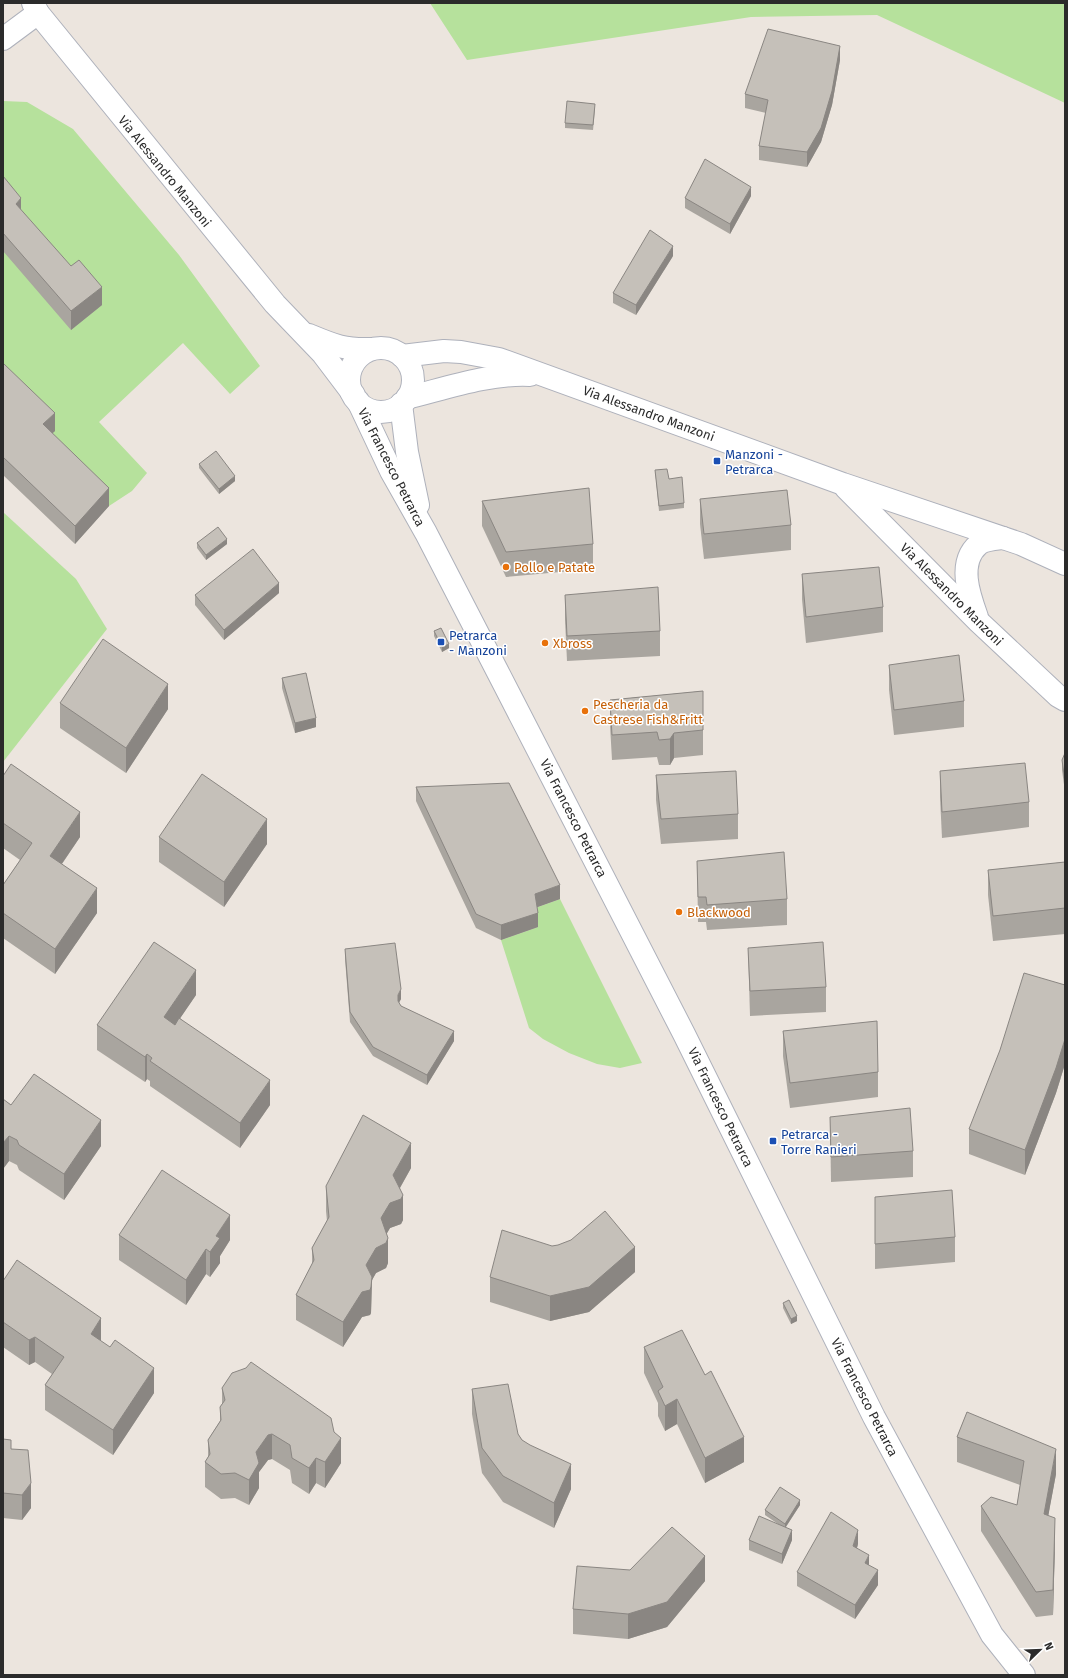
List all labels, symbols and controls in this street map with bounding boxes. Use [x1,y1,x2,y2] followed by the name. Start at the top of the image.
[115,113,214,230] street label: Via Alessandro Manzoni
[581,383,717,444] street label: Via Alessandro Manzoni
[355,405,428,529] street label: Via Francesco Petrarca
[725,447,783,477] place label: Manzoni - Petrarca
[712,456,722,466] marker: Manzoni - Petrarca
[897,540,1006,649] street label: Via Alessandro Manzoni
[514,560,595,575] place label: Pollo e Patate
[501,562,511,572] marker: Pollo e Patate
[449,628,507,658] place label: Petrarca - Manzoni
[553,636,592,651] place label: Xbross
[436,637,446,647] marker: Petrarca - Manzoni
[540,638,550,648] marker: Xbross
[593,697,703,727] place label: Pescheria da Castrese Fish&Fritt
[580,706,590,716] marker: Pescheria da Castrese Fish&Fritt
[537,756,610,880] street label: Via Francesco Petrarca
[687,905,751,920] place label: Blackwood
[674,907,684,917] marker: Blackwood
[685,1045,756,1169] street label: Via Francesco Petrarca
[781,1127,857,1157] place label: Petrarca - Torre Ranieri
[768,1136,778,1146] marker: Petrarca - Torre Ranieri
[828,1335,901,1459] street label: Via Francesco Petrarca
[1020,1630,1060,1670] north arrow
[1041,1640,1056,1652] text: N

